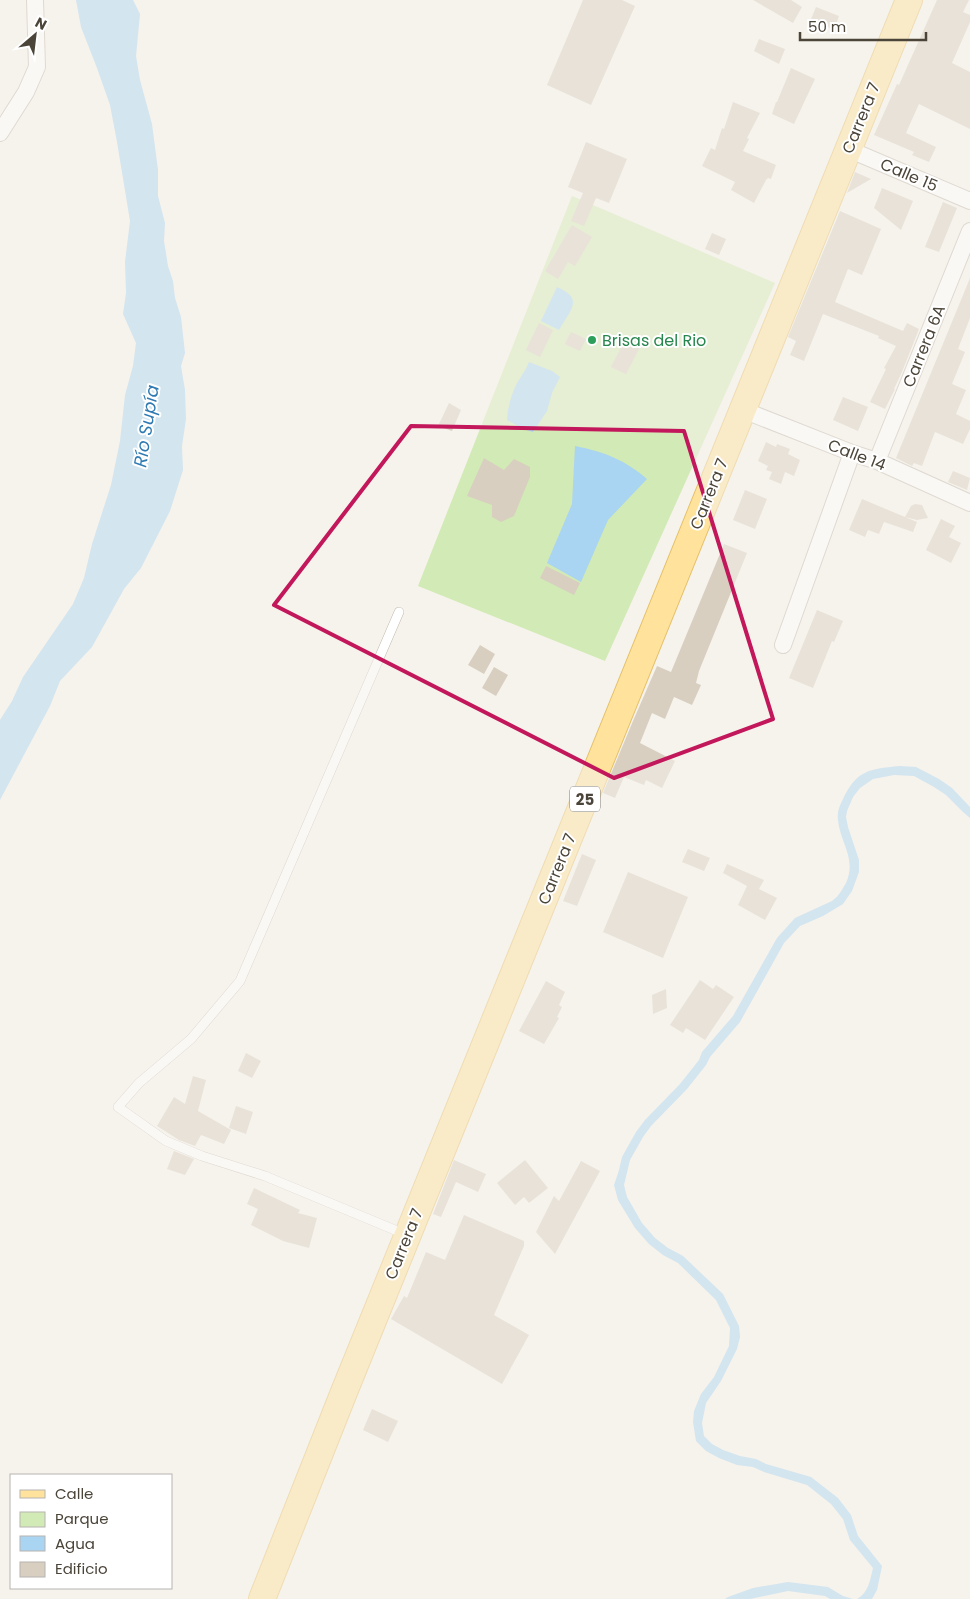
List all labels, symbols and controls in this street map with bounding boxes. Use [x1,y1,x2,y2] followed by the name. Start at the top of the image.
[10,10,60,60] north arrow
[800,10,926,42] scale bar
[32,12,50,35] text: N
[808,16,846,37] text: 50 m
[836,79,886,157] street label: Carrera 7
[877,153,941,197] street label: Calle 15
[897,301,951,391] street label: Carrera 6A
[602,329,706,352] place label: Brisas del Rio
[586,334,598,346] marker: Brisas del Rio
[127,383,165,469] water label: Río Supía
[825,433,889,477] street label: Calle 14
[684,455,734,533] street label: Carrera 7
[570,786,600,812] road number: 25
[532,830,582,908] street label: Carrera 7
[379,1205,429,1283] street label: Carrera 7
[10,1474,172,1589] legend
[55,1483,93,1504] text: Calle
[55,1508,108,1529] text: Parque
[55,1533,95,1554] text: Agua
[55,1558,108,1579] text: Edificio

